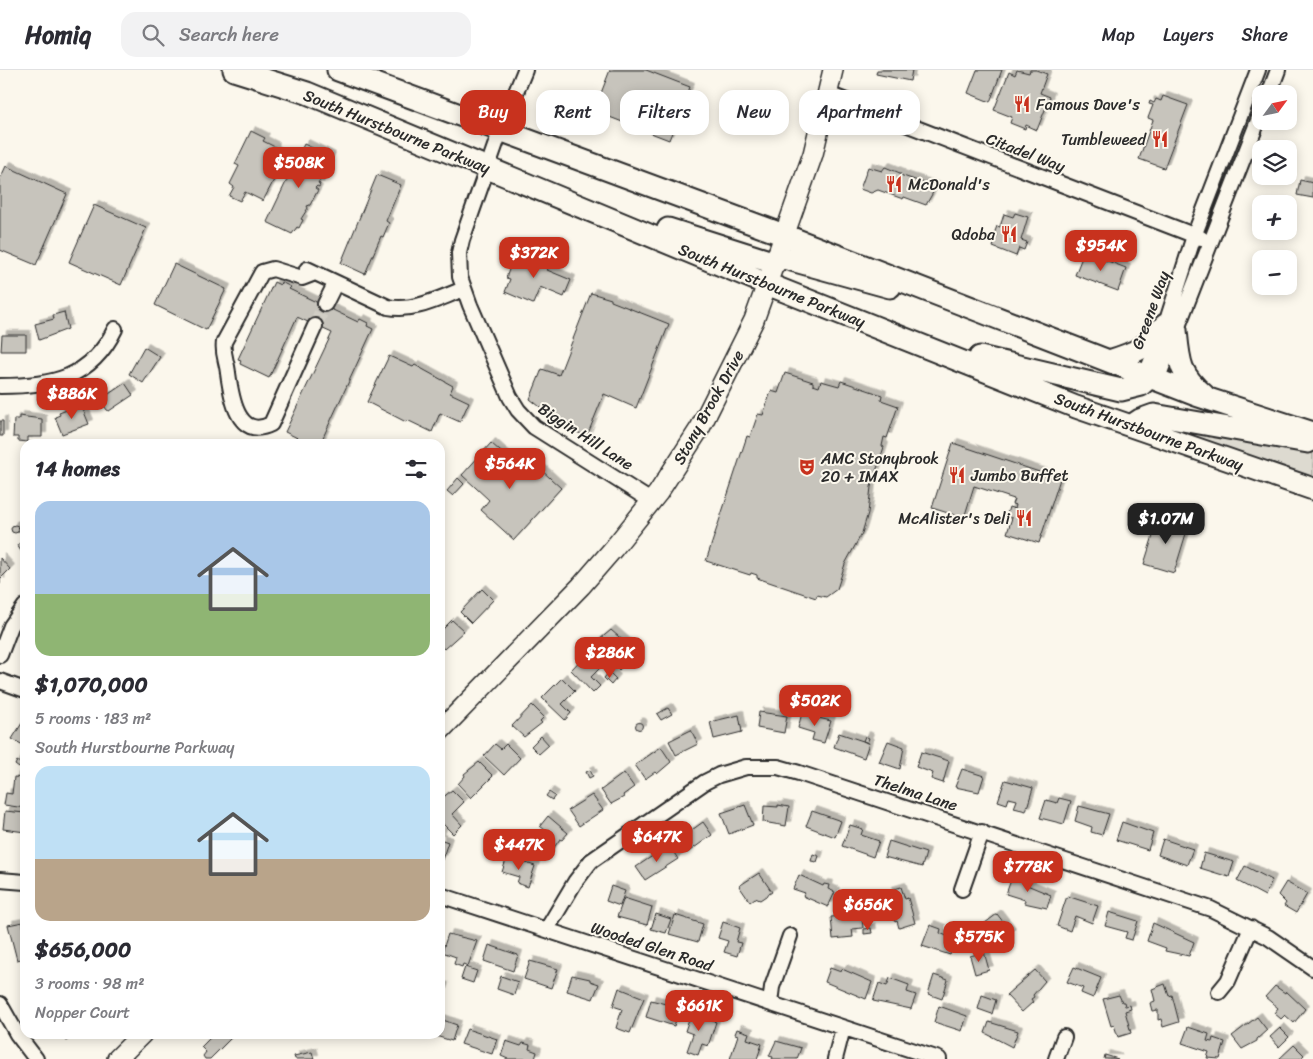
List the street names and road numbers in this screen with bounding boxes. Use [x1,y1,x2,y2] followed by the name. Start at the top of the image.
[299,81,495,183] street label: South Hurstbourne Parkway
[982,124,1070,181] street label: Citadel Way
[674,235,870,337] street label: South Hurstbourne Parkway
[1123,266,1178,354] street label: Greene Way
[665,344,752,470] street label: Stony Brook Drive
[1050,384,1248,479] street label: South Hurstbourne Parkway
[532,394,639,478] street label: Biggin Hill Lane
[870,765,962,820] street label: Thelma Lane
[587,913,718,980] street label: Wooded Glen Road

